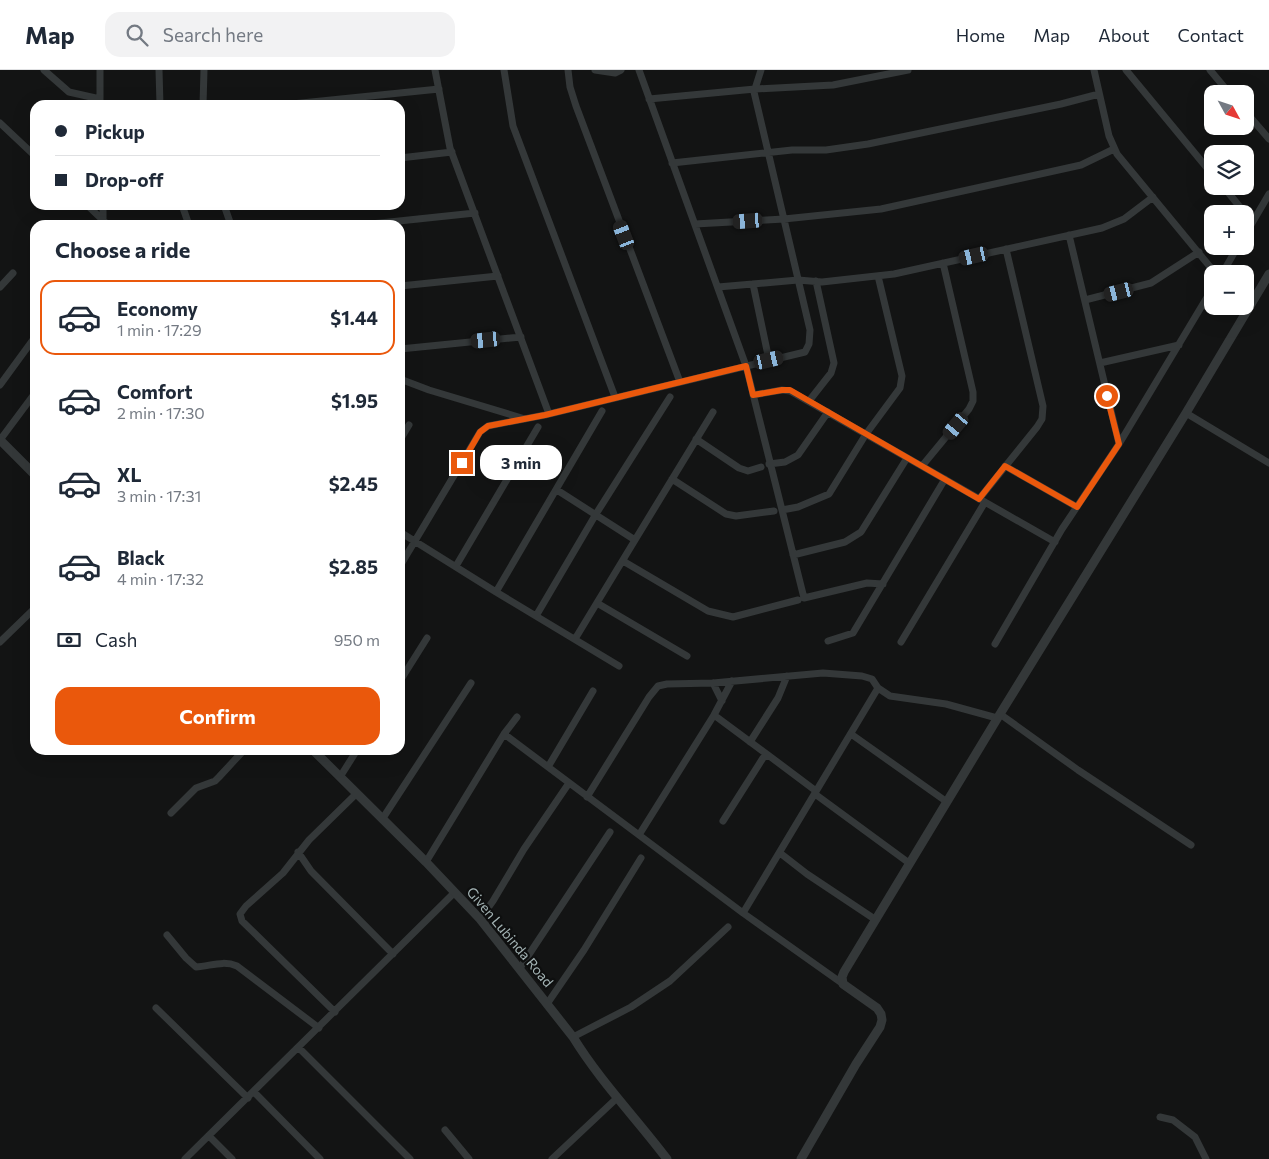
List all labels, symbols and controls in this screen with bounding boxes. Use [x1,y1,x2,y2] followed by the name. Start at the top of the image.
[105,12,455,57] search box
[25,20,75,49] text: Map
[123,21,151,49] icon: search
[163,23,263,46] text: Search here
[956,24,1005,46] text: Home
[1033,24,1070,46] text: Map
[1098,24,1150,46] text: About
[1178,24,1244,46] text: Contact
[1204,85,1254,135] north arrow
[1204,85,1254,315] map controls
[85,120,145,143] text: Pickup
[1204,145,1254,195] button: layers
[85,168,164,191] text: Drop-off
[1204,205,1254,255] button: +
[732,212,763,230] car
[611,218,636,252] car
[55,236,190,263] text: Choose a ride
[957,245,990,267] car
[1204,265,1254,315] button: −
[1102,281,1135,303] car
[57,295,102,340] icon: car
[117,297,198,320] text: Economy
[330,306,378,329] text: $1.44
[117,320,202,339] text: 1 min · 17:29
[470,331,501,349] car
[752,349,785,371] car
[57,378,102,423] icon: car
[117,380,193,403] text: Comfort
[1096,385,1118,407] route start
[331,389,378,412] text: $1.95
[117,403,205,422] text: 2 min · 17:30
[940,410,971,442] car
[480,446,562,480] callout: 3 min
[451,452,473,474] route end
[501,453,541,472] text: 3 min
[57,461,102,506] icon: car
[117,463,142,486] text: XL
[329,472,378,495] text: $2.45
[117,486,201,505] text: 3 min · 17:31
[57,544,102,589] icon: car
[117,546,165,569] text: Black
[329,555,378,578] text: $2.85
[117,569,204,588] text: 4 min · 17:32
[55,626,83,654] icon: cash
[95,628,137,651] text: Cash
[334,630,380,649] text: 950 m
[55,687,380,745] button: Confirm
[464,883,557,990] street label: Given Lubinda Road

